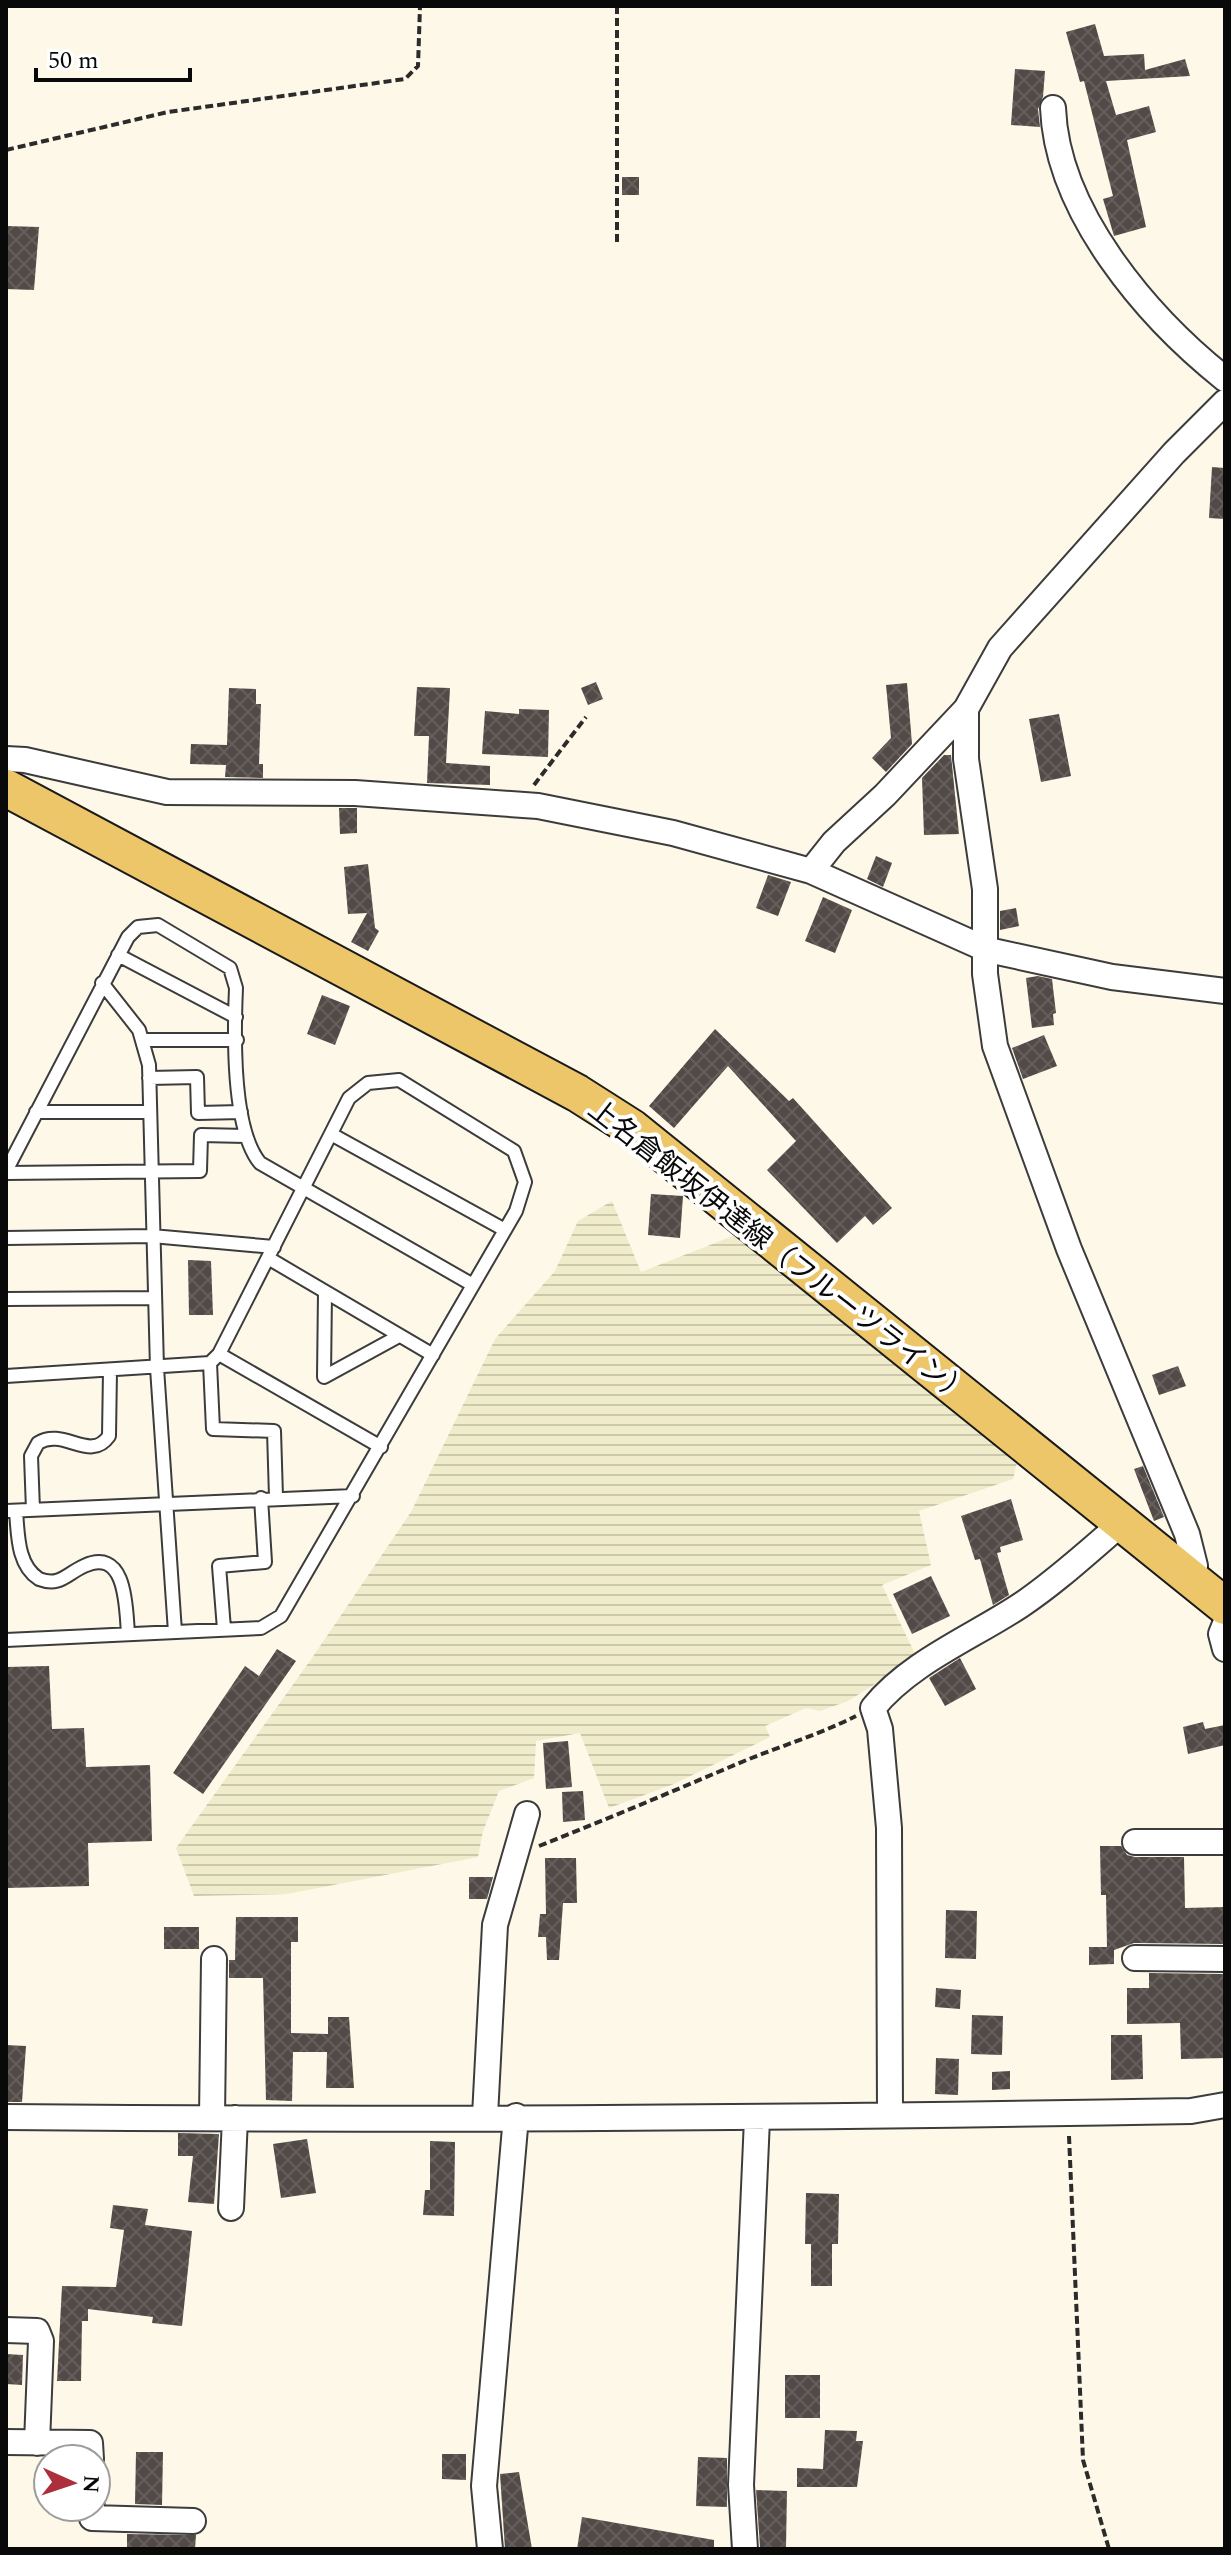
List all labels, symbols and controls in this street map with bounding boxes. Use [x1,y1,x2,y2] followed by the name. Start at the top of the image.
[36,32,190,82] scale bar
[48,43,99,79] text: 50 m
[579,1089,980,1415] street label: 上名倉飯坂伊達線（フルーツライン）
[32,2443,112,2523] north arrow
[74,2474,107,2494] text: N

